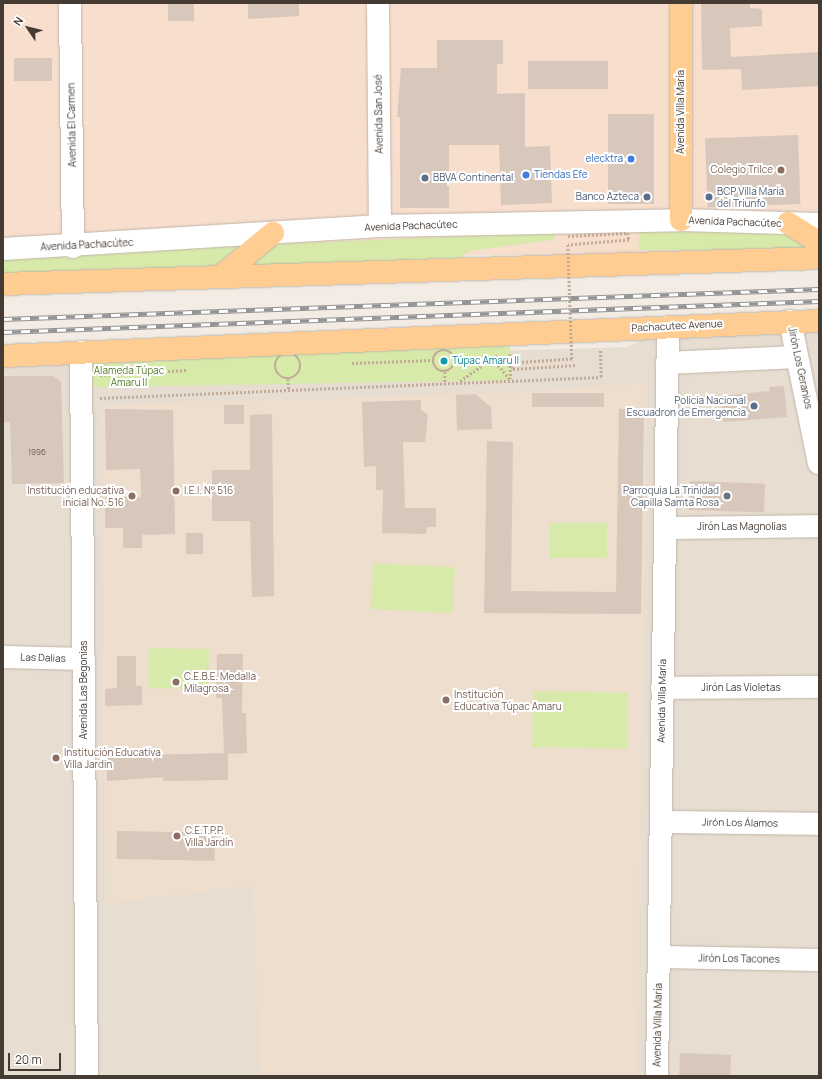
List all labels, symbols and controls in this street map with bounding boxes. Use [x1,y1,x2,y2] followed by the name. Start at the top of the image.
[8,8,48,48] north arrow
[9,13,26,28] text: N
[675,70,687,154] street label: Avenida Villa María
[372,74,386,154] street label: Avenida San José
[65,83,79,167] street label: Avenida El Carmen
[586,153,623,165] place label: elecktra
[626,154,636,164] marker: elecktra
[711,164,773,176] place label: Colegio Trilce
[776,165,786,175] marker: Colegio Trilce
[534,169,588,181] place label: Tiendas Efe
[521,170,531,180] marker: Tiendas Efe
[433,172,513,184] place label: BBVA Continental
[420,173,430,183] marker: BBVA Continental
[717,185,784,208] place label: BCP Villa María del Triunfo
[576,191,639,203] place label: Banco Azteca
[642,192,652,202] marker: Banco Azteca
[704,192,714,202] marker: BCP Villa María del Triunfo
[688,214,782,230] street label: Avenida Pachacútec
[364,218,458,234] street label: Avenida Pachacútec
[40,237,134,253] street label: Avenida Pachacútec
[631,318,723,334] street label: Pachacutec Avenue
[785,326,815,410] street label: Jirón Los Geranios
[452,355,519,367] place label: Túpac Amaru II
[439,356,449,366] marker: Túpac Amaru II
[94,364,164,388] park label: Alameda Túpac Amaru II
[627,394,746,418] place label: Policia Nacional Escuadron de Emergencia
[749,401,759,411] marker: Policia Nacional Escuadron de Emergencia
[28,447,46,457] house number: 1996
[27,484,124,508] place label: Institución educativa inicial No. 516
[623,484,719,508] place label: Parroquia La Trinidad Capilla Samta Rosa
[184,485,233,497] place label: I.E.I. N° 516
[171,486,181,496] marker: I.E.I. N° 516
[127,491,137,501] marker: Institución educativa inicial No. 516
[722,491,732,501] marker: Parroquia La Trinidad Capilla Samta Rosa
[697,521,787,533] street label: Jirón Las Magnolias
[78,640,90,740] street label: Avenida Las Begonias
[20,651,66,665] street label: Las Dalias
[655,659,669,743] street label: Avenida Villa María
[184,670,256,694] place label: C.E.B.E. Medalla Milagrosa
[171,677,181,687] marker: C.E.B.E. Medalla Milagrosa
[701,682,781,694] street label: Jirón Las Violetas
[454,688,562,712] place label: Institución Educativa Túpac Amaru
[441,695,451,705] marker: Institución Educativa Túpac Amaru
[64,746,161,770] place label: Institución Educativa Villa Jardin
[51,753,61,763] marker: Institución Educativa Villa Jardin
[702,816,778,830] street label: Jirón Los Álamos
[185,824,233,848] place label: C.E.T.P.P. Villa Jardín
[172,831,182,841] marker: C.E.T.P.P. Villa Jardín
[698,952,780,966] street label: Jirón Los Tacones
[651,983,665,1067] street label: Avenida Villa María
[10,1045,63,1071] scale bar
[15,1051,42,1068] text: 20 m

